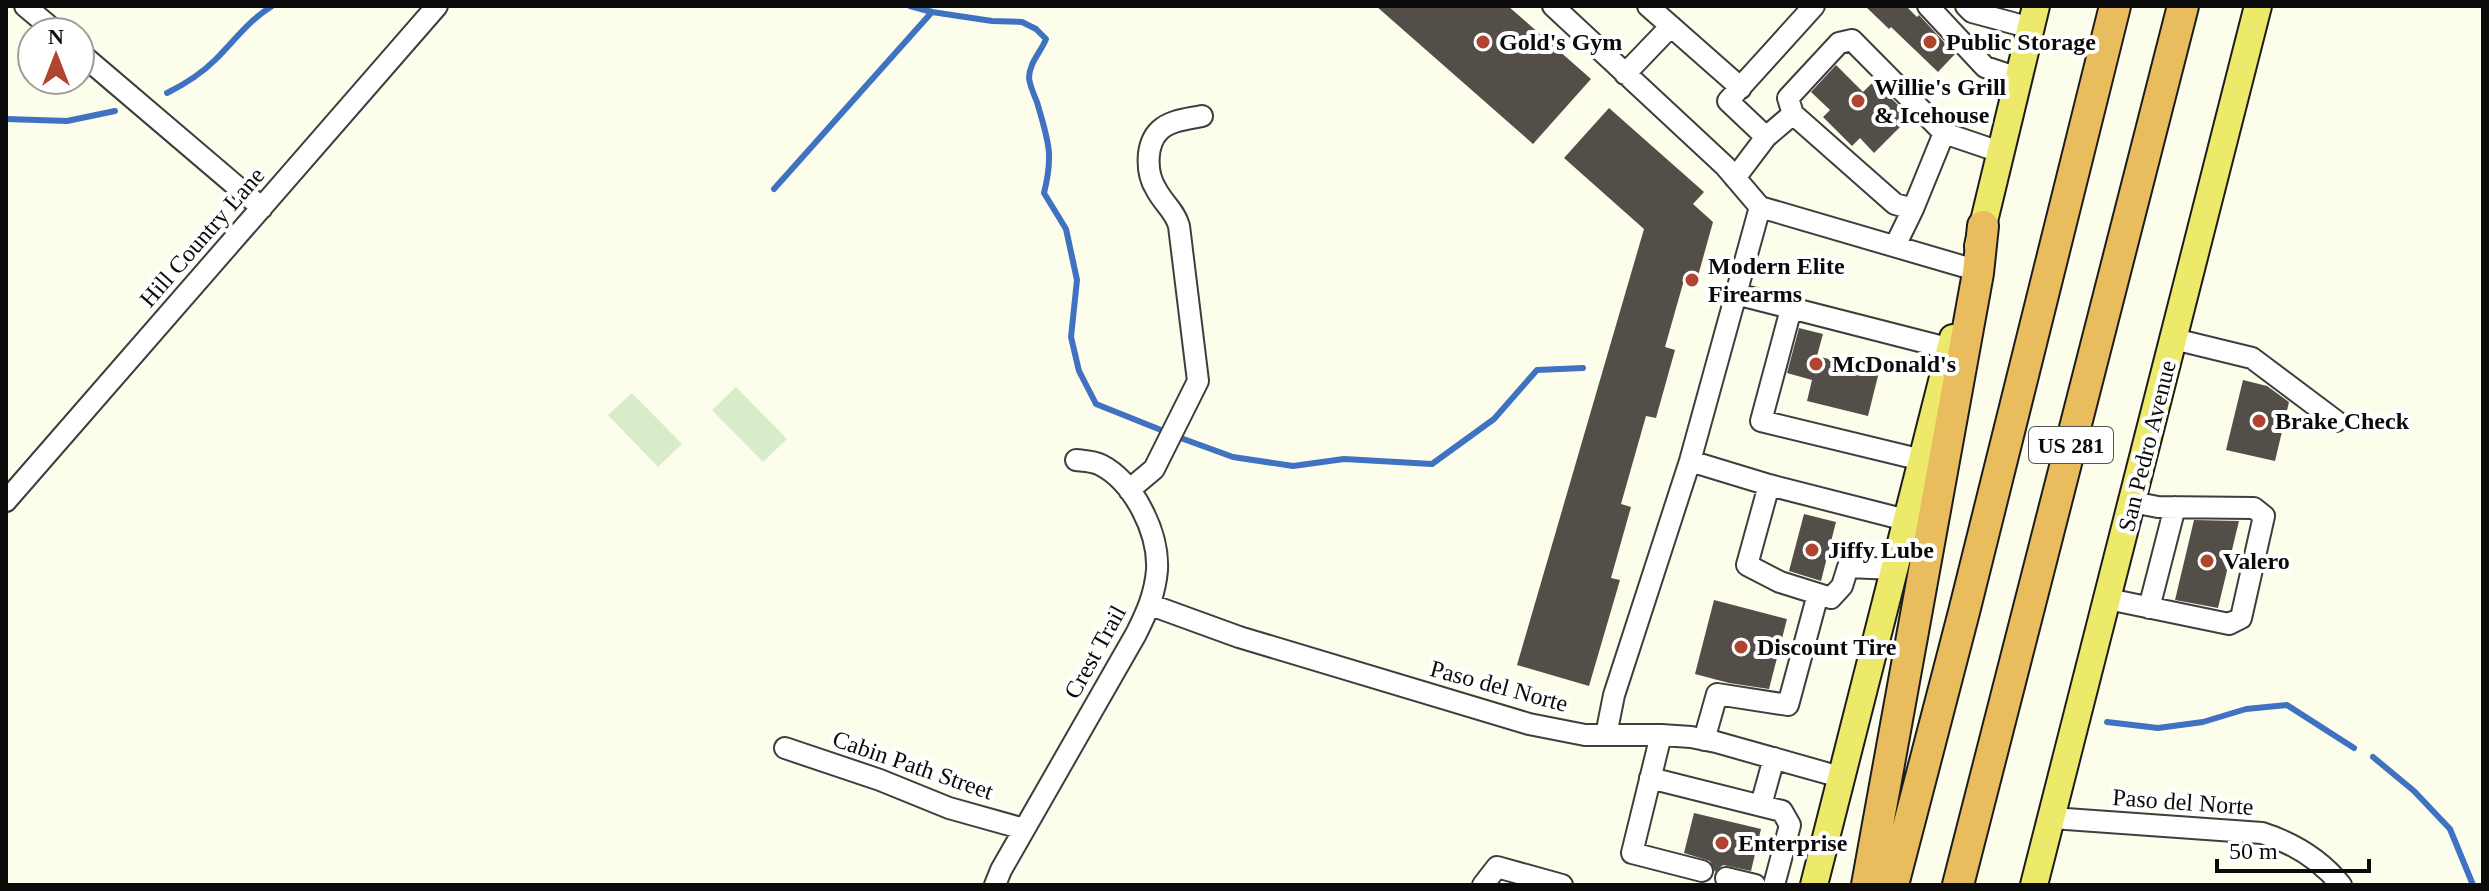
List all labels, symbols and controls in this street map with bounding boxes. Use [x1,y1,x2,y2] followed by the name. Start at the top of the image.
[16,16,96,96] north arrow
[48,24,64,49] text: N
[1499,29,1622,55] place label: Gold's Gym
[1946,29,2096,55] place label: Public Storage
[1474,33,1492,51] marker: Gold's Gym
[1921,33,1939,51] marker: Public Storage
[1874,74,2007,128] place label: Willie's Grill & Icehouse
[1849,92,1867,110] marker: Willie's Grill & Icehouse
[134,162,270,312] street label: Hill Country Lane
[1708,253,1845,307] place label: Modern Elite Firearms
[1683,271,1701,289] marker: Modern Elite Firearms
[1832,351,1956,377] place label: McDonald's
[1807,355,1825,373] marker: McDonald's
[2113,358,2181,534] street label: San Pedro Avenue
[2275,408,2410,434] place label: Brake Check
[2250,412,2268,430] marker: Brake Check
[2029,427,2113,463] road number: US 281
[1828,537,1934,563] place label: Jiffy Lube
[1803,541,1821,559] marker: Jiffy Lube
[2223,548,2290,574] place label: Valero
[2198,552,2216,570] marker: Valero
[1059,601,1131,703] street label: Crest Trail
[1757,634,1897,660] place label: Discount Tire
[1732,638,1750,656] marker: Discount Tire
[1427,655,1571,717] street label: Paso del Norte
[829,725,997,805] street label: Cabin Path Street
[2112,784,2254,820] street label: Paso del Norte
[2217,823,2369,873] scale bar
[1738,830,1848,856] place label: Enterprise
[1713,834,1731,852] marker: Enterprise
[2229,838,2278,864] text: 50 m

